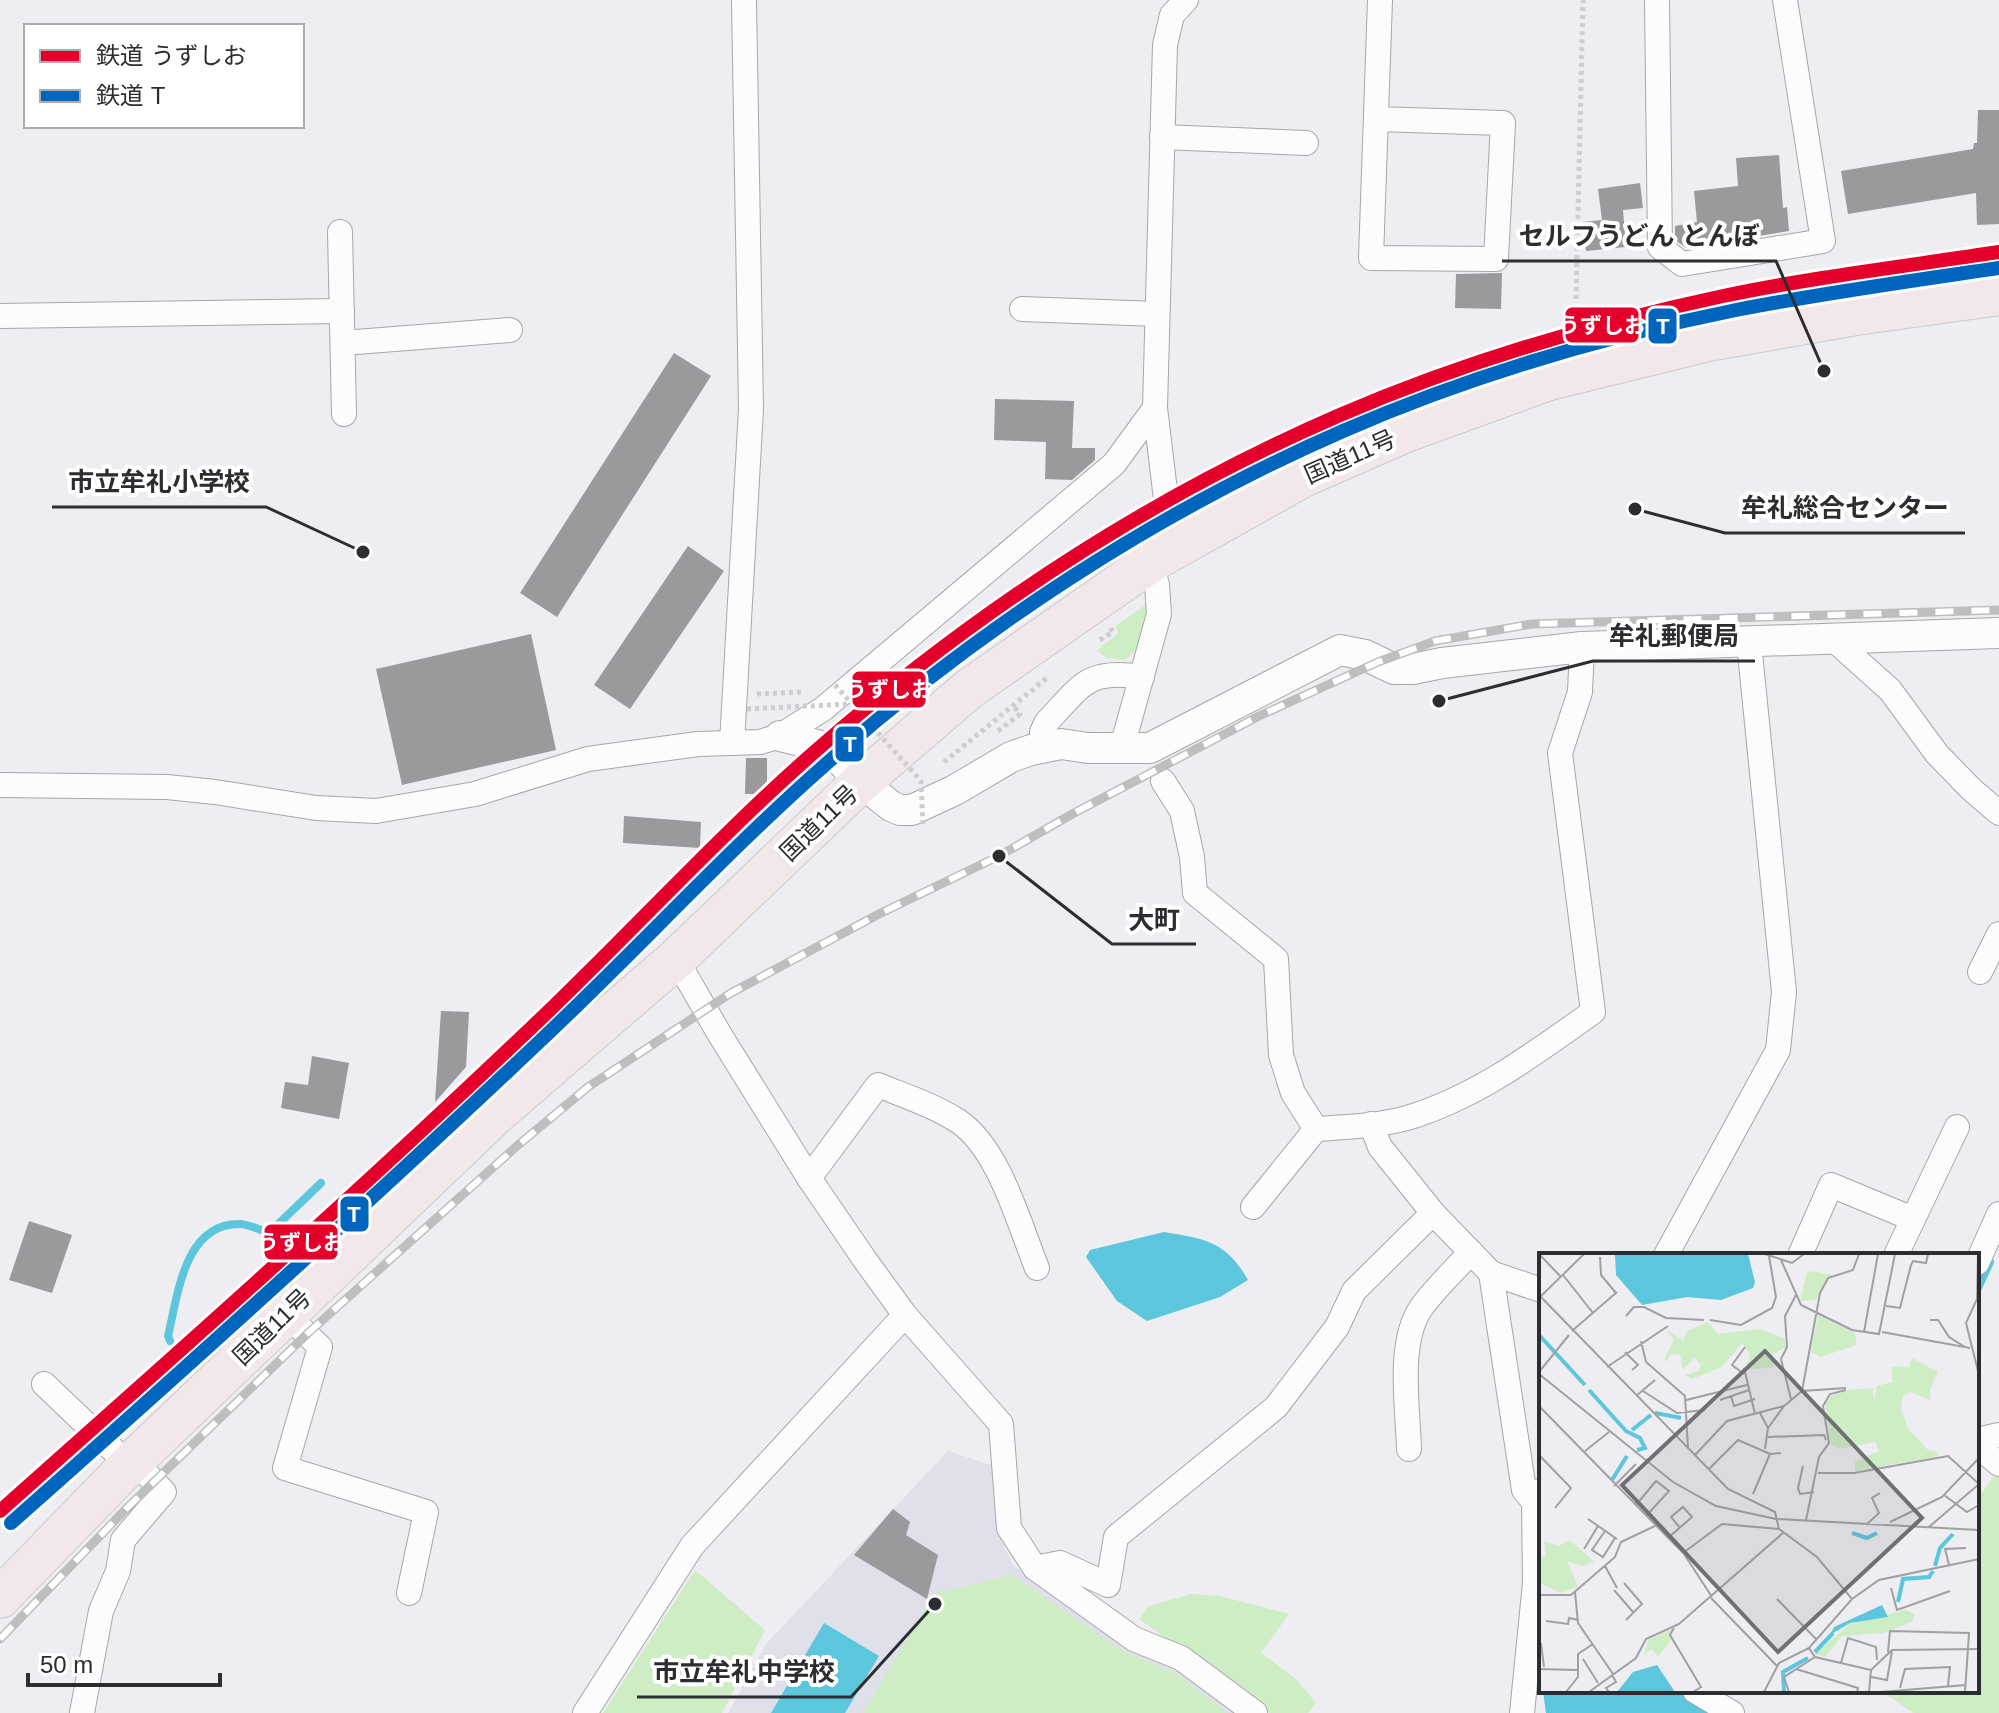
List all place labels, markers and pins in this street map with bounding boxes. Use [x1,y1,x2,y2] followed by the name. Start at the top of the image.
[1502,211,1776,261] callout: セルフうどん とんぼ
[52,457,266,507] callout: 市立牟礼小学校
[1725,483,1965,533] callout: 牟礼総合センター
[1593,611,1755,661] callout: 牟礼郵便局
[1112,894,1196,944] callout: 大町
[637,1647,851,1697] callout: 市立牟礼中学校

